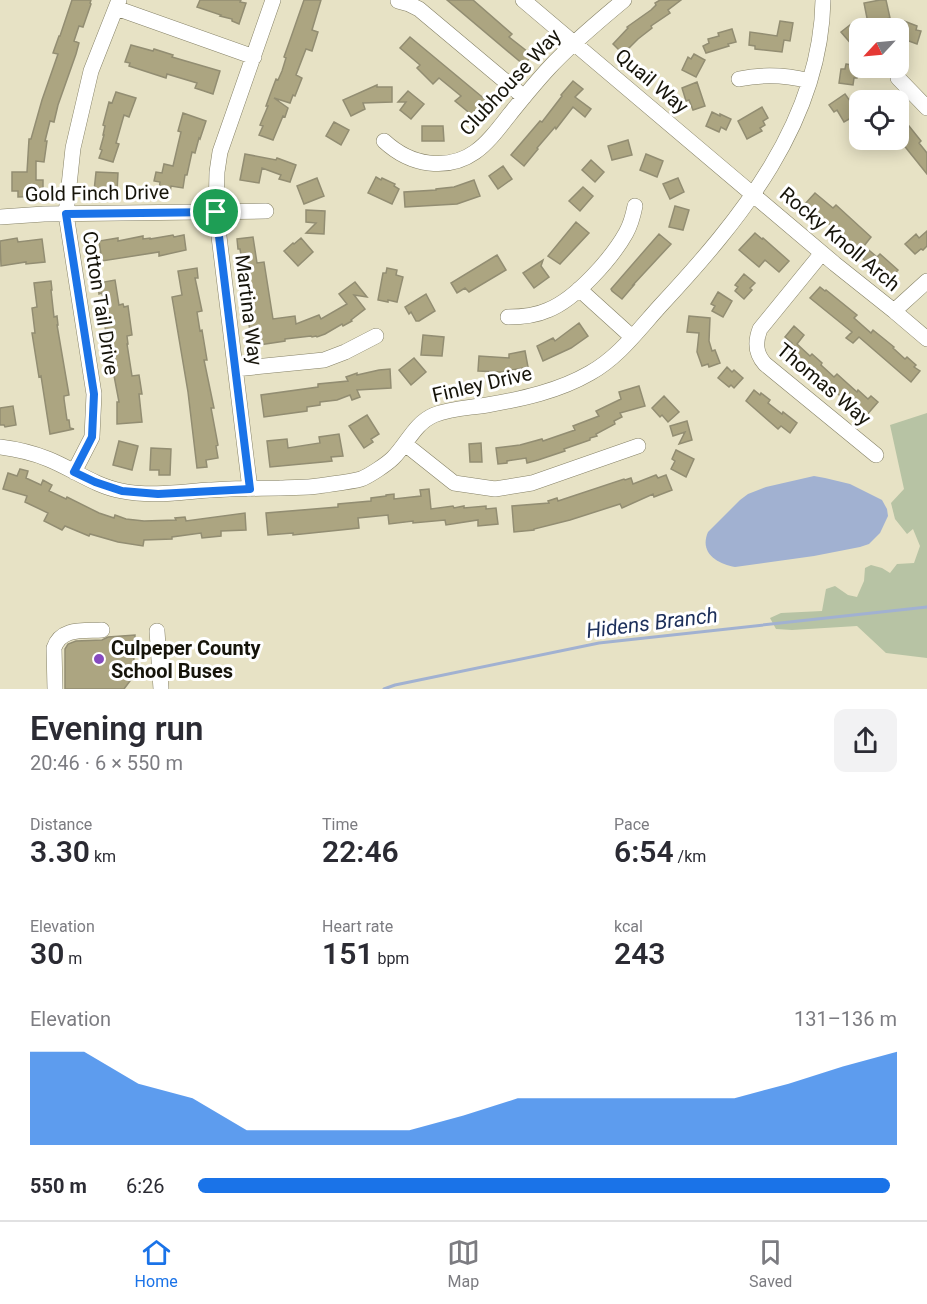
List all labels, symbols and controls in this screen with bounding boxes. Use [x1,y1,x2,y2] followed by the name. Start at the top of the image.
[849,18,909,78] north arrow
[849,18,909,150] map controls
[454,23,566,140] street label: Clubhouse Way
[611,44,694,119] street label: Quail Way
[849,90,909,150] button: locate
[25,180,169,206] street label: Gold Finch Drive
[775,182,905,296] street label: Rocky Knoll Arch
[190,186,241,237] pin
[199,195,232,228] icon: arrive
[78,229,124,377] street label: Cotton Tail Drive
[230,253,268,367] street label: Martina Way
[772,338,876,431] street label: Thomas Way
[430,361,534,407] street label: Finley Drive
[585,603,719,643] water label: Hidens Branch
[111,636,262,683] place label: Culpeper County School Buses
[92,652,106,666] marker: Culpeper County School Buses
[30,709,203,748] text: Evening run
[834,709,897,772] button: share
[30,751,183,775] text: 20:46 · 6 × 550 m
[30,815,92,834] text: Distance
[322,815,358,834] text: Time
[614,815,650,834] text: Pace
[30,834,90,869] text: 3.30
[322,834,399,869] text: 22:46
[614,834,674,869] text: 6:54
[90,847,116,866] text: km
[674,847,706,866] text: /km
[30,917,95,936] text: Elevation
[322,917,393,936] text: Heart rate
[614,917,643,936] text: kcal
[30,936,64,971] text: 30
[322,936,373,971] text: 151
[614,936,665,971] text: 243
[64,949,82,968] text: m
[373,949,409,968] text: bpm
[30,1007,111,1031] text: Elevation
[794,1007,897,1031] text: 131–136 m
[30,1174,87,1198] text: 550 m
[126,1174,165,1198] text: 6:26
[135,1236,178,1291] tab: Home
[447,1236,480,1291] tab: Map
[749,1236,792,1291] tab: Saved

